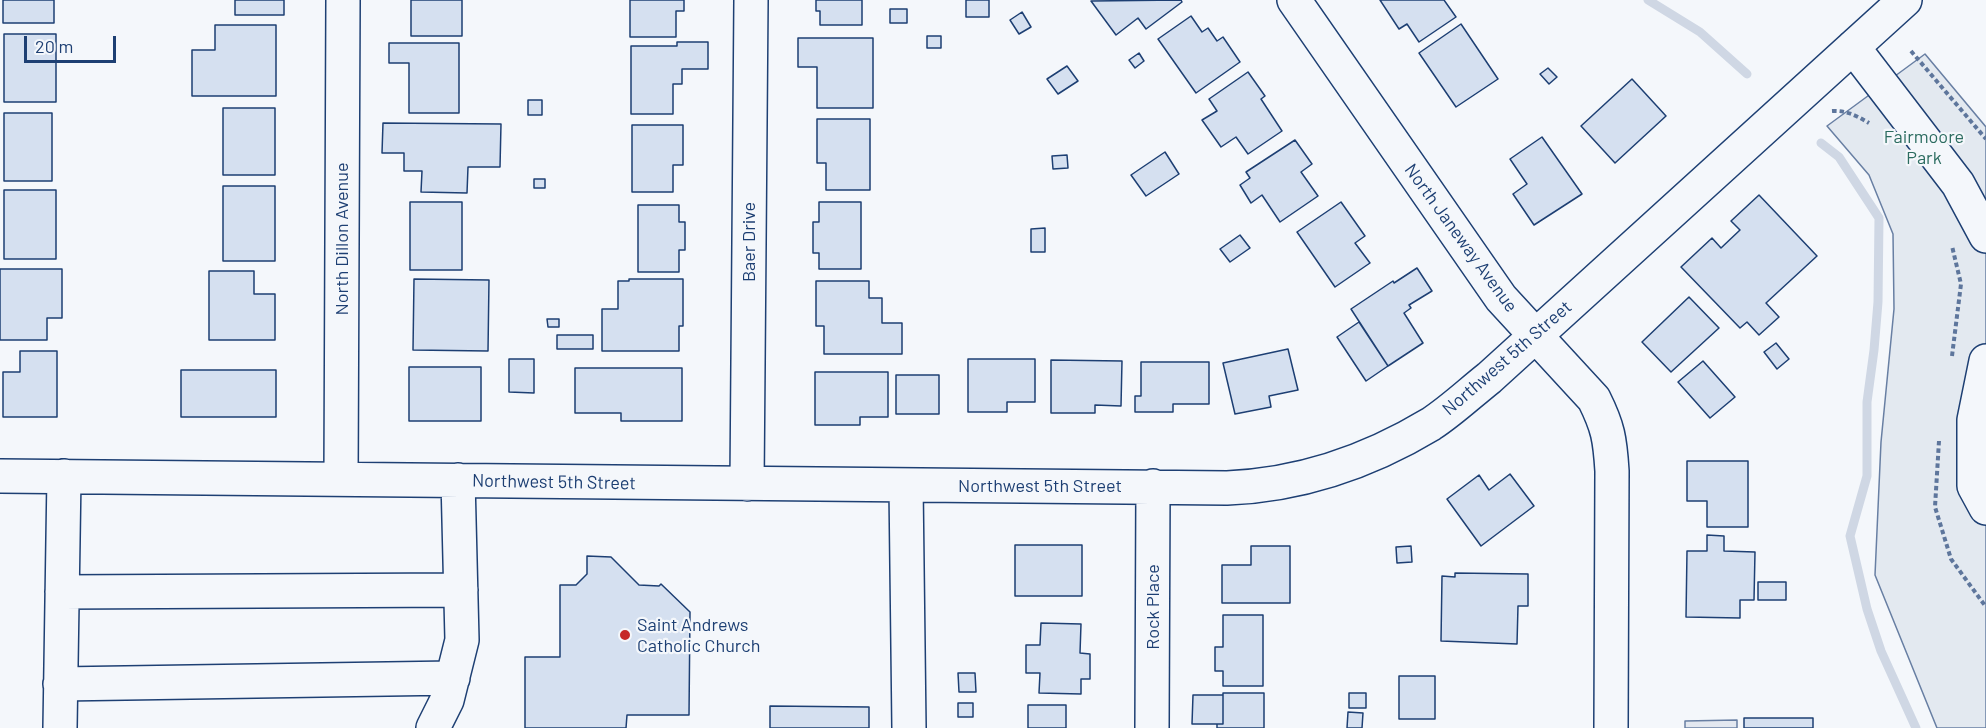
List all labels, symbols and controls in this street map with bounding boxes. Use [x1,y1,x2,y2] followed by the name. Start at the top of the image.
[27,24,118,62] scale bar
[35,35,73,57] text: 20 m
[1884,126,1964,168] park label: Fairmoore Park
[1400,160,1522,316] street label: North Janeway Avenue
[331,163,353,315] street label: North Dillon Avenue
[738,202,760,282] street label: Baer Drive
[1438,296,1576,420] street label: Northwest 5th Street
[472,470,636,494] street label: Northwest 5th Street
[958,475,1122,497] street label: Northwest 5th Street
[1142,564,1164,650] street label: Rock Place
[637,614,760,656] place label: Saint Andrews Catholic Church
[618,628,632,642] marker: Saint Andrews Catholic Church

